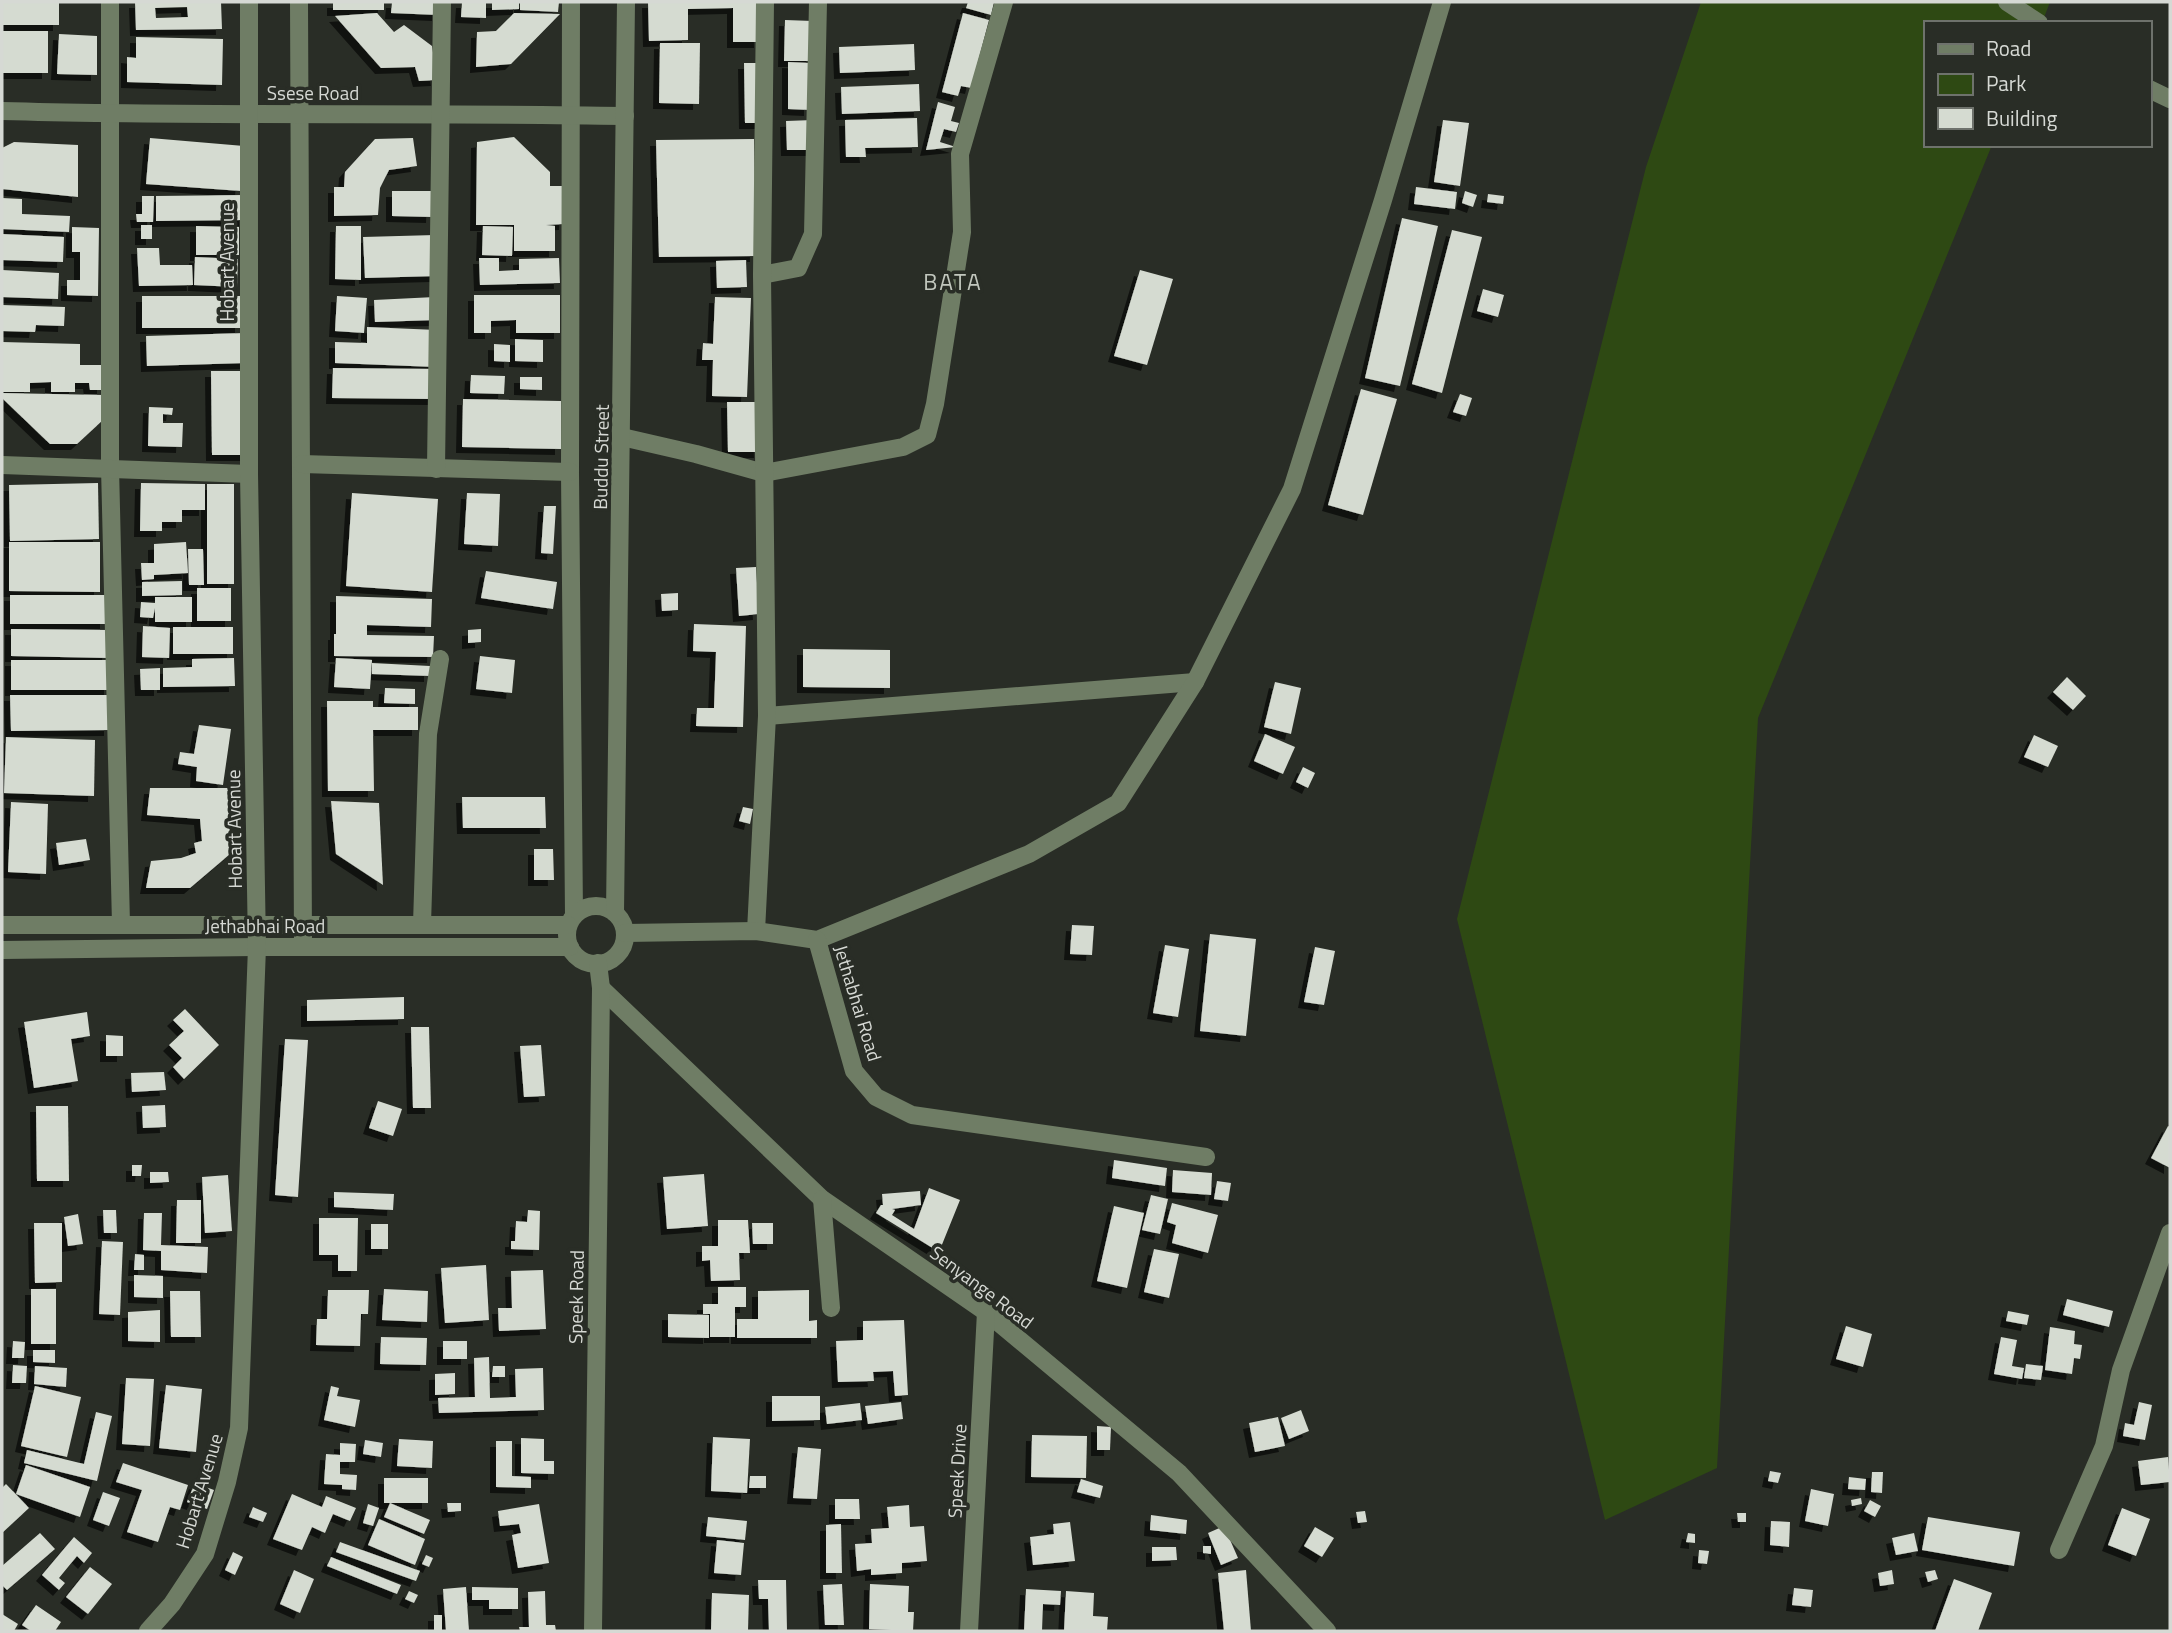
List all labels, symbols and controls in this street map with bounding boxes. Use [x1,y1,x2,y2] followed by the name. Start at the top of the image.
[1924,21,2151,147] legend
[1986,32,2031,64] text: Road
[1986,67,2026,99] text: Park
[267,78,359,107] street label: Ssese Road
[1986,102,2058,134] text: Building
[212,202,241,322] street label: Hobart Avenue
[923,264,983,299] district label: BATA
[585,404,616,510] street label: Buddu Street
[218,769,249,889] street label: Hobart Avenue
[205,911,325,940] street label: Jethabhai Road
[827,941,890,1065] street label: Jethabhai Road
[924,1238,1040,1335] street label: Senyange Road
[560,1250,591,1344] street label: Speek Road
[940,1423,973,1519] street label: Speek Drive
[167,1430,230,1552] street label: Hobart Avenue

